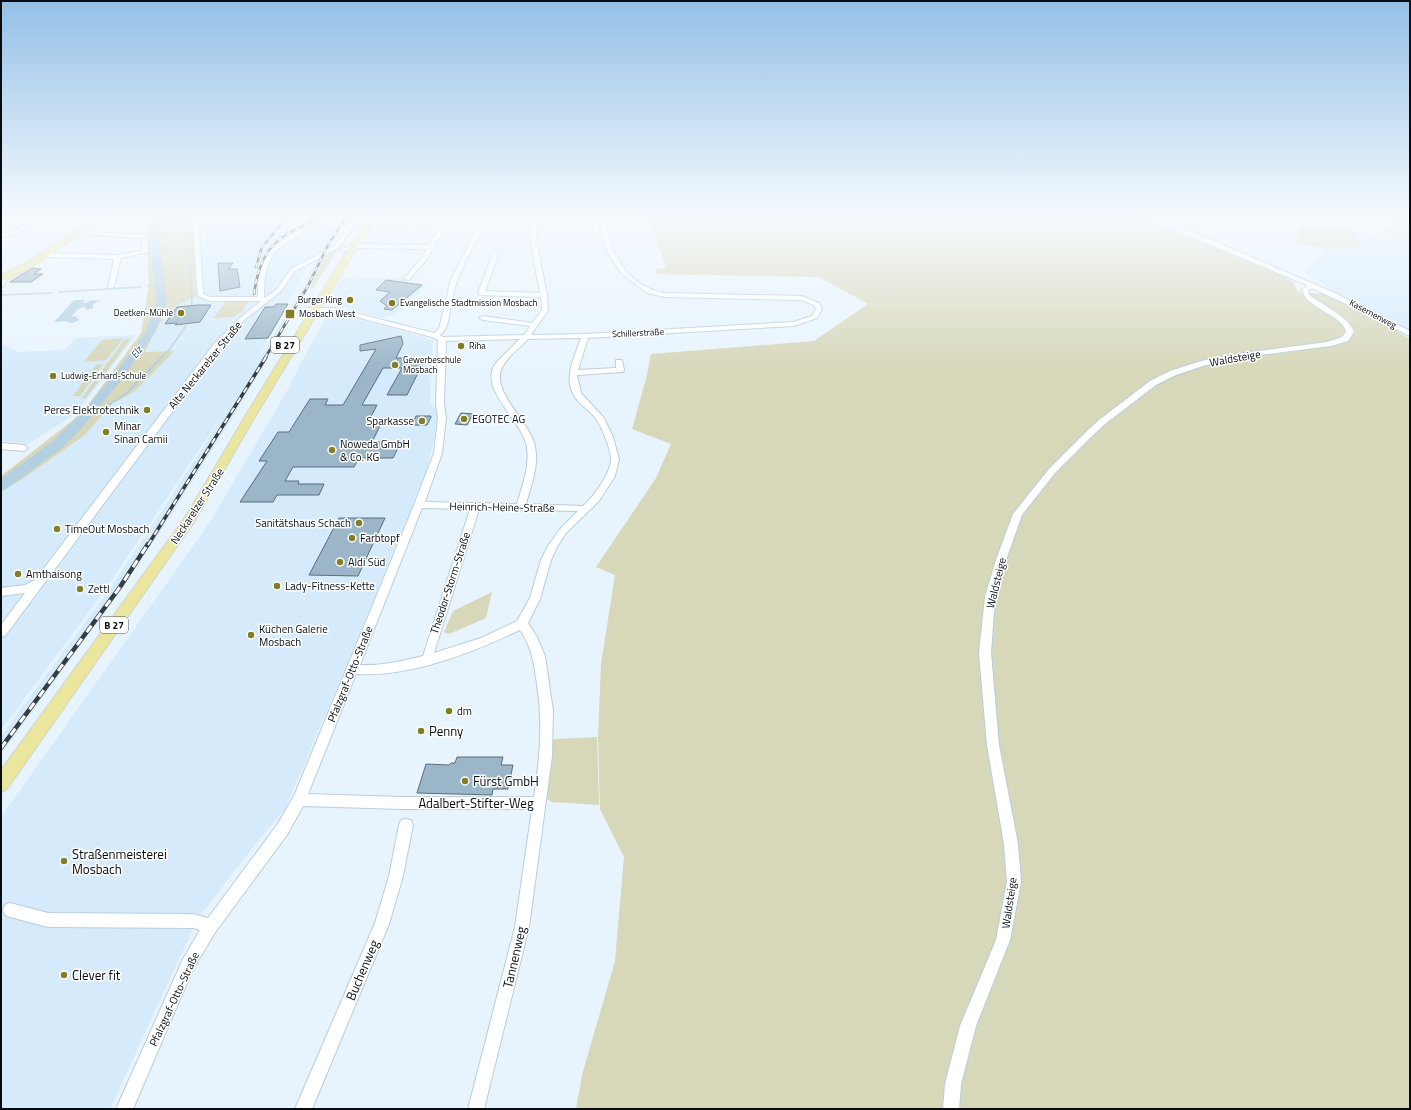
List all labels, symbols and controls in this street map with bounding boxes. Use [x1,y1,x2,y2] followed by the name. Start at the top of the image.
[298,293,342,306] place label: Burger King
[345,295,355,305] marker: Burger King
[400,296,538,309] place label: Evangelische Stadtmission Mosbach
[1347,296,1399,332] street label: Kasernenweg
[387,298,397,308] marker: Evangelische Stadtmission Mosbach
[114,306,173,319] place label: Deetken-Mühle
[299,307,356,320] place label: Mosbach West
[176,308,186,318] marker: Deetken-Mühle
[284,308,296,320] marker: Mosbach West
[165,317,246,412] street label: Alte Neckarelzer Straße
[612,325,665,340] street label: Schillerstraße
[271,337,299,353] road number: B 27
[469,339,486,352] place label: Riha
[456,341,466,351] marker: Riha
[127,343,146,361] water label: Elz
[1208,346,1262,370] street label: Waldsteige
[403,353,462,376] place label: Gewerbeschule Mosbach
[390,360,400,370] marker: Gewerbeschule Mosbach
[61,369,146,382] place label: Ludwig-Erhard-Schule
[48,371,58,381] marker: Ludwig-Erhard-Schule
[44,402,140,418] place label: Peres Elektrotechnik
[142,405,152,415] marker: Peres Elektrotechnik
[472,411,525,427] place label: EGOTEC AG
[366,413,414,429] place label: Sparkasse
[459,414,469,424] marker: EGOTEC AG
[417,416,427,426] marker: Sparkasse
[114,418,168,447] place label: Minar Sinan Camii
[101,427,111,437] marker: Minar Sinan Camii
[340,436,410,465] place label: Noweda GmbH & Co. KG
[327,445,337,455] marker: Noweda GmbH & Co. KG
[166,464,228,547] street label: Neckarelzer Straße
[449,498,555,516] street label: Heinrich-Heine-Straße
[255,515,351,531] place label: Sanitätshaus Schach
[354,518,364,528] marker: Sanitätshaus Schach
[65,521,150,537] place label: TimeOut Mosbach
[52,524,62,534] marker: TimeOut Mosbach
[426,529,474,636] street label: Theodor-Storm-Straße
[360,530,400,546] place label: Farbtopf
[347,533,357,543] marker: Farbtopf
[348,554,386,570] place label: Aldi Süd
[982,556,1010,610] street label: Waldsteige
[335,557,345,567] marker: Aldi Süd
[26,566,82,582] place label: Amthaisong
[13,569,23,579] marker: Amthaisong
[285,578,375,594] place label: Lady-Fitness-Kette
[88,581,110,597] place label: Zettl
[272,581,282,591] marker: Lady-Fitness-Kette
[75,584,85,594] marker: Zettl
[100,617,128,633] road number: B 27
[259,621,328,650] place label: Küchen Galerie Mosbach
[323,623,377,724] street label: Pfalzgraf-Otto-Straße
[246,630,256,640] marker: Küchen Galerie Mosbach
[457,703,472,719] place label: dm
[444,706,454,716] marker: dm
[429,721,463,741] place label: Penny
[416,726,426,736] marker: Penny
[473,771,539,791] place label: Fürst GmbH
[460,776,470,786] marker: Fürst GmbH
[418,793,534,813] street label: Adalbert-Stifter-Weg
[72,844,167,879] place label: Straßenmeisterei Mosbach
[59,856,69,866] marker: Straßenmeisterei Mosbach
[997,876,1021,930] street label: Waldsteige
[497,924,531,990] street label: Tannenweg
[340,936,384,1003] street label: Buchenweg
[145,949,203,1049] street label: Pfalzgraf-Otto-Straße
[72,965,121,985] place label: Clever fit
[59,970,69,980] marker: Clever fit

